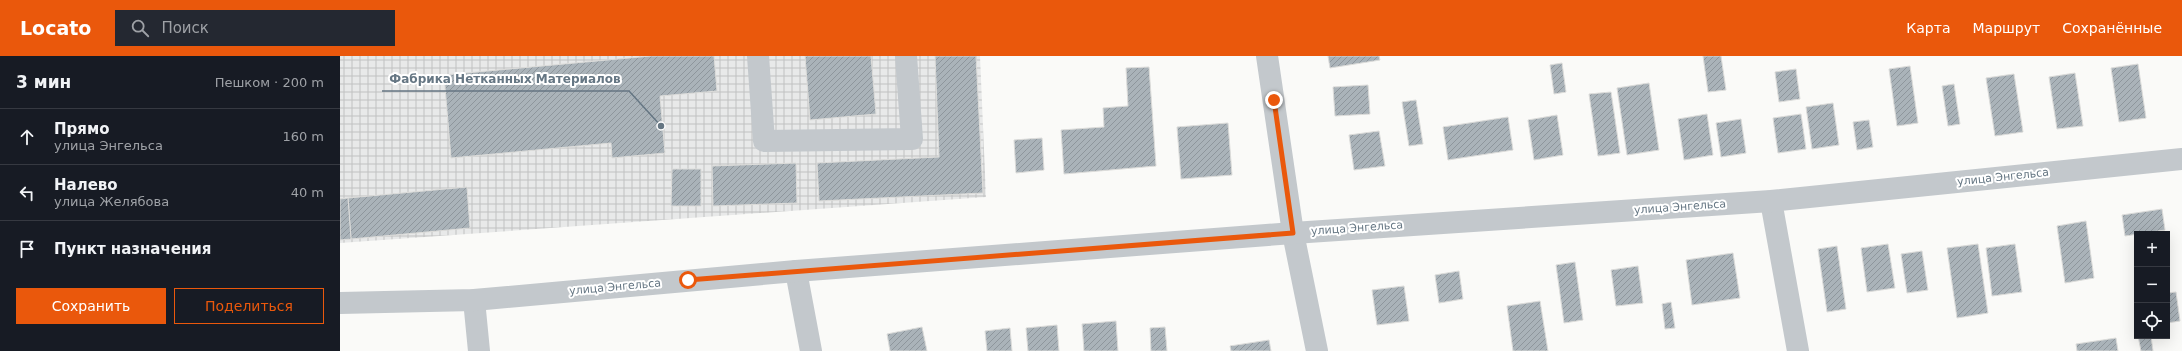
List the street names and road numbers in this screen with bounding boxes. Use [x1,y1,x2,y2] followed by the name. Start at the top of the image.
[1957,166,2049,188] street label: улица Энгельса
[1634,197,1726,217] street label: улица Энгельса
[1311,218,1403,238] street label: улица Энгельса
[569,277,661,297] street label: улица Энгельса

